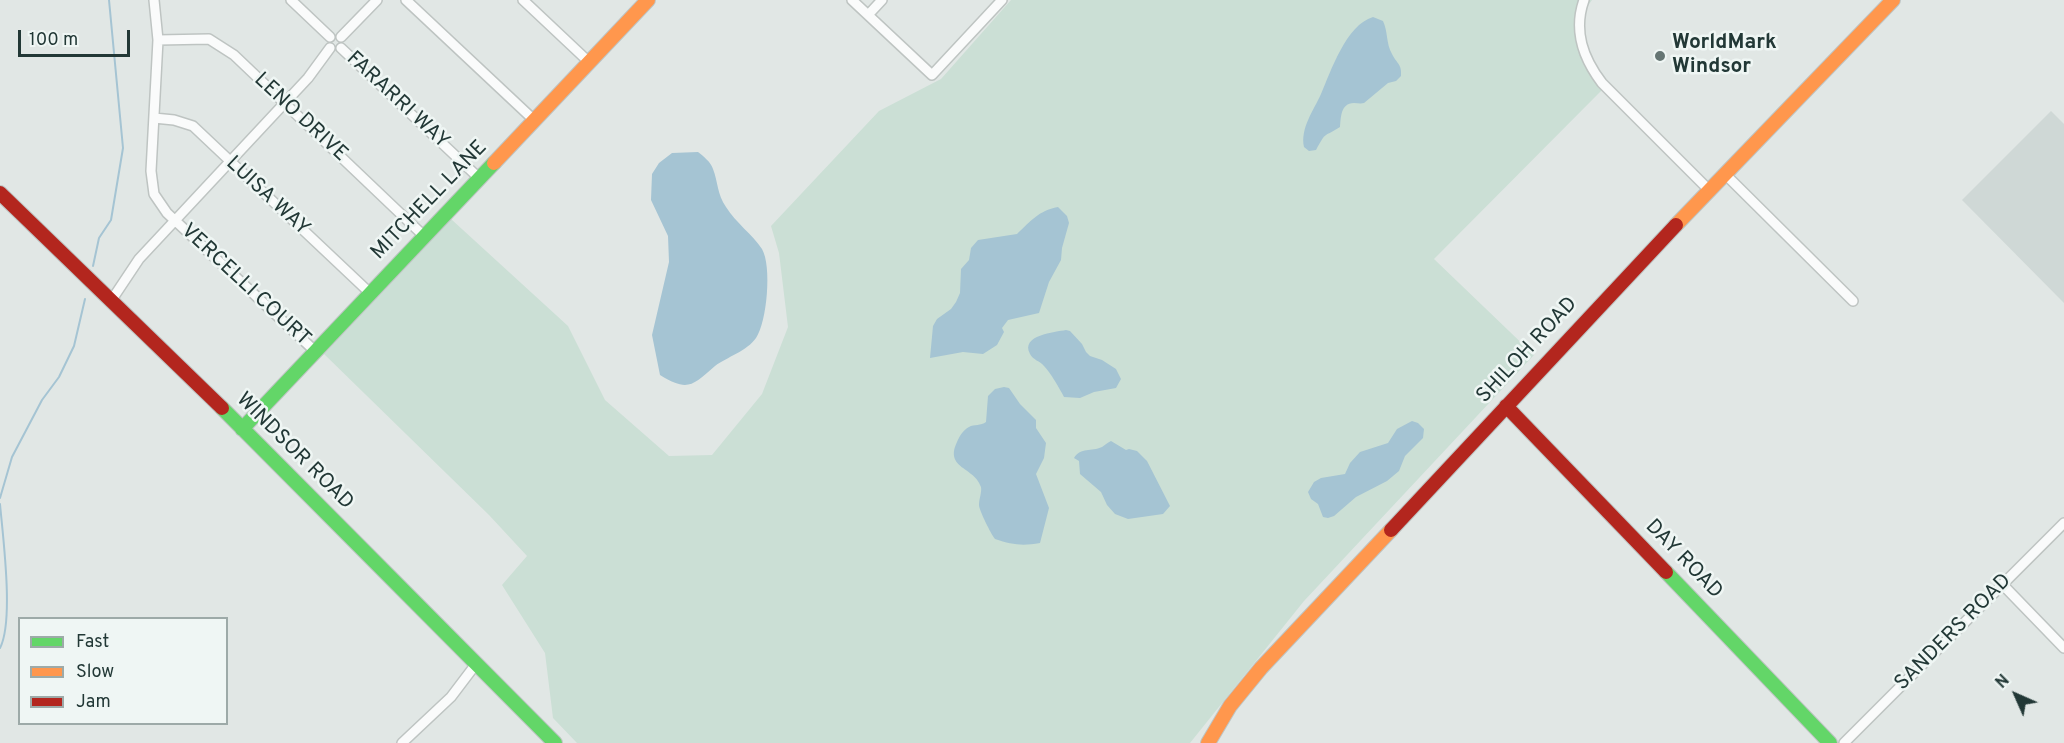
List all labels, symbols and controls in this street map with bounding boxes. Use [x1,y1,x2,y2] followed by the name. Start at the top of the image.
[21,18,134,56] scale bar
[29,29,78,52] text: 100 m
[1672,31,1777,81] place label: WorldMark Windsor
[340,47,454,155] street label: FARARRI WAY
[1653,49,1667,63] marker: WorldMark Windsor
[248,68,352,168] street label: LENO DRIVE
[367,136,493,266] street label: MITCHELL LANE
[220,152,314,242] street label: LUISA WAY
[175,219,315,353] street label: VERCELLI COURT
[1472,293,1584,409] street label: SHILOH ROAD
[230,388,358,516] street label: WINDSOR ROAD
[1639,515,1727,605] street label: DAY ROAD
[1890,569,2018,697] street label: SANDERS ROAD
[18,617,228,725] legend
[76,631,109,654] text: Fast
[76,661,114,684] text: Slow
[1986,665,2046,725] north arrow
[76,691,111,714] text: Jam

